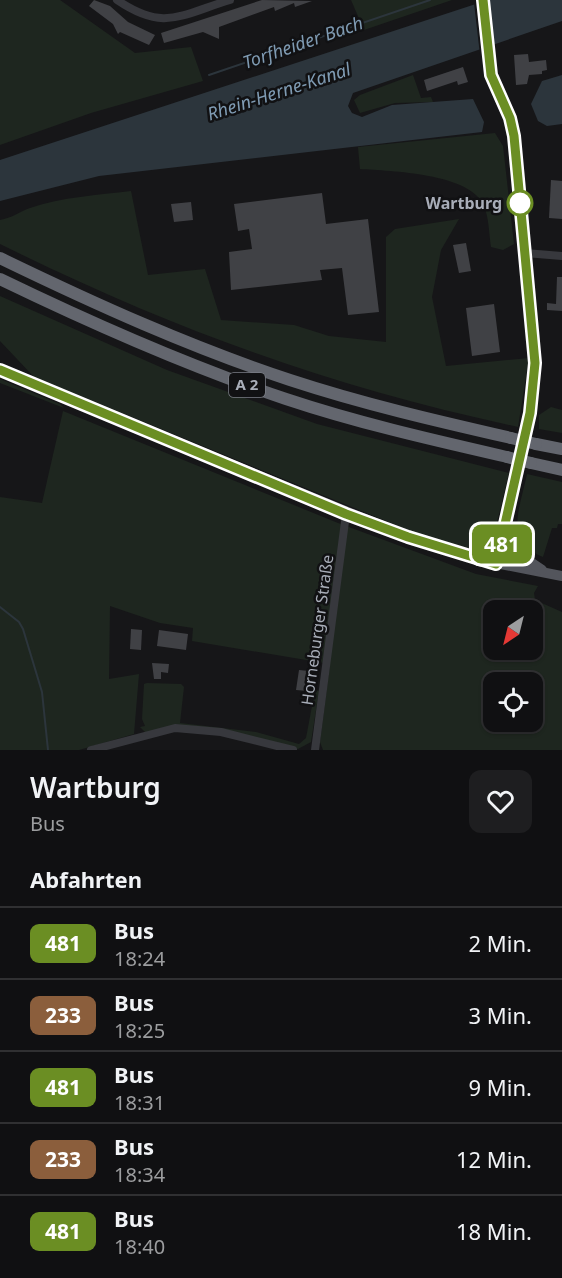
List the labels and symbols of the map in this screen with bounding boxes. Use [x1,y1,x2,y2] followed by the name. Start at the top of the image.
[239,10,366,74] water label: Torfheider Bach
[204,56,354,126] water label: Rhein-Herne-Kanal
[507,190,533,216] marker: Wartburg
[426,192,502,214] place label: Wartburg
[229,373,265,397] road number: A 2
[468,524,536,564] line badge: 481
[296,553,338,707] street label: Horneburger Straße
[483,600,543,660] north arrow

